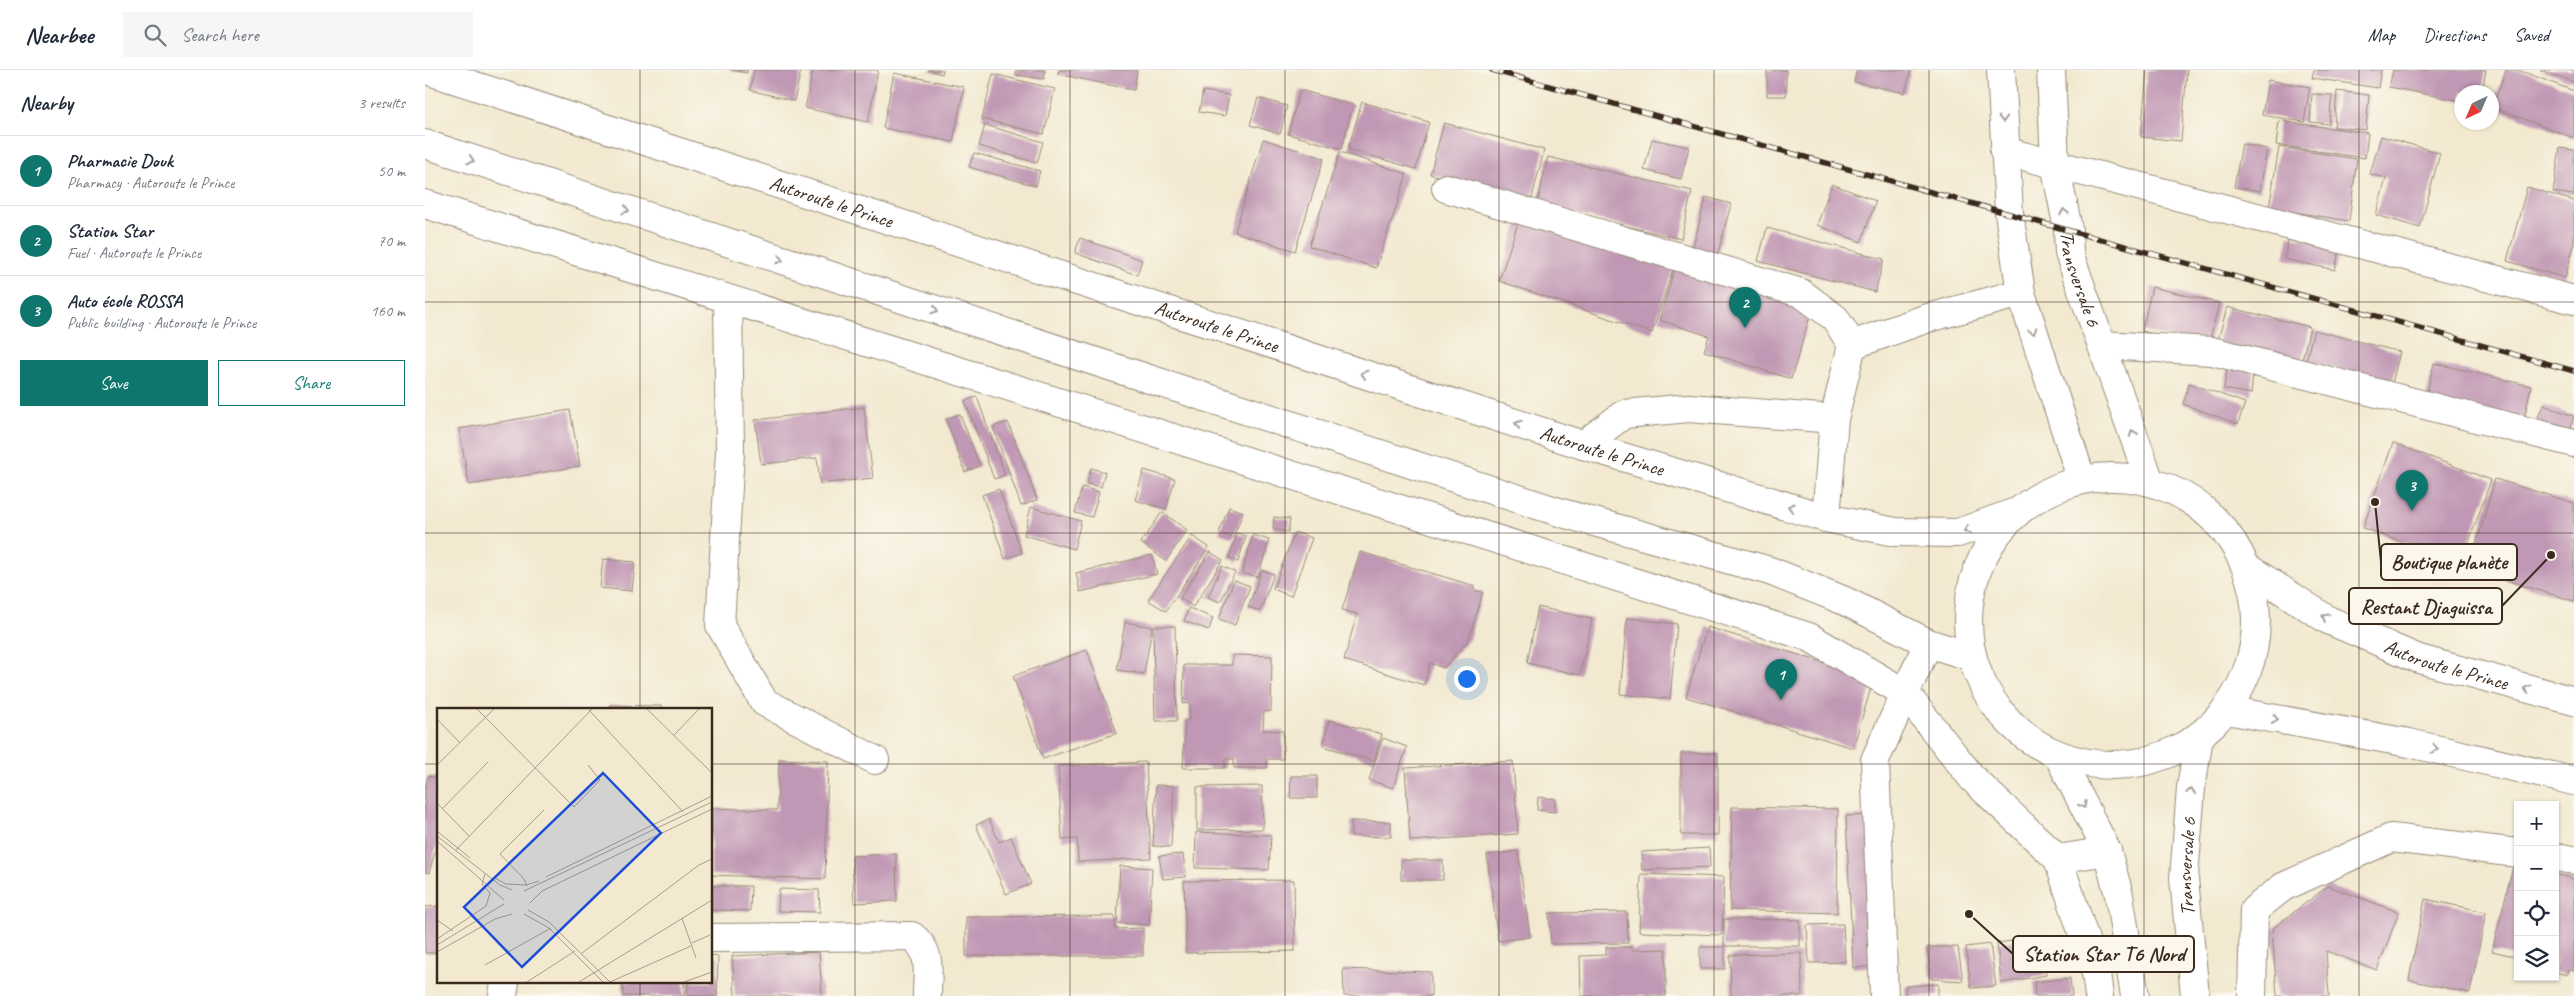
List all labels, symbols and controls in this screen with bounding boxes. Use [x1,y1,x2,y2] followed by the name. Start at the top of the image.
[123,12,473,57] search box
[25,20,93,50] text: Nearbee
[141,21,169,49] icon: search
[181,23,259,47] text: Search here
[2368,24,2395,46] text: Map
[2423,24,2486,46] text: Directions
[2514,24,2549,46] text: Saved
[2454,85,2499,130] north arrow
[20,90,73,116] text: Nearby
[358,93,405,113] text: 3 results
[1997,115,2008,123] one-way arrow
[67,149,173,173] text: Pharmacie Douk
[466,154,475,164] one-way arrow
[32,161,40,181] text: 1
[378,161,405,181] text: 50 m
[766,170,897,234] street label: Autoroute le Prince
[67,173,234,193] text: Pharmacy · Autoroute le Prince
[621,204,629,214] one-way arrow
[2060,208,2070,217] one-way arrow
[67,219,153,243] text: Station Star
[32,231,40,251] text: 2
[378,231,405,251] text: 70 m
[2055,231,2106,331] street label: Transversale 6
[67,243,201,263] text: Fuel · Autoroute le Prince
[776,254,784,264] one-way arrow
[1729,287,1761,328] pin: 2
[67,289,182,313] text: Auto école ROSSA
[1152,295,1283,359] street label: Autoroute le Prince
[32,301,40,321] text: 3
[371,301,405,321] text: 160 m
[930,304,939,314] one-way arrow
[67,313,256,333] text: Public building · Autoroute le Prince
[2027,326,2037,334] one-way arrow
[20,360,208,406] button: Save
[218,360,405,406] button: Share
[1360,370,1368,380] one-way arrow
[1515,420,1523,430] one-way arrow
[1537,420,1668,482] street label: Autoroute le Prince
[2129,429,2139,438] one-way arrow
[2396,470,2428,511] pin: 3
[1787,503,1796,513] one-way arrow
[1964,524,1972,534] one-way arrow
[2381,544,2517,580] callout: Boutique planète
[2391,549,2509,575] text: Boutique planète
[2349,588,2502,624] callout: Restant Djaguissa
[2360,594,2494,620] text: Restant Djaguissa
[2321,614,2330,624] one-way arrow
[2380,634,2512,696] street label: Autoroute le Prince
[1765,659,1797,700] pin: 1
[1454,666,1480,692] your location
[2523,684,2532,694] one-way arrow
[437,708,713,984] inset map
[2271,713,2279,724] one-way arrow
[2430,743,2439,754] one-way arrow
[2185,786,2196,794] one-way arrow
[2077,799,2087,808] one-way arrow
[2514,801,2559,981] map controls
[2514,801,2559,846] button: +
[2172,816,2202,917] street label: Transversale 6
[2514,846,2559,891] button: −
[2514,891,2559,936] button: locate
[2013,936,2194,972] callout: Station Star T6 Nord
[2514,936,2559,981] button: layers
[2023,941,2188,967] text: Station Star T6 Nord

